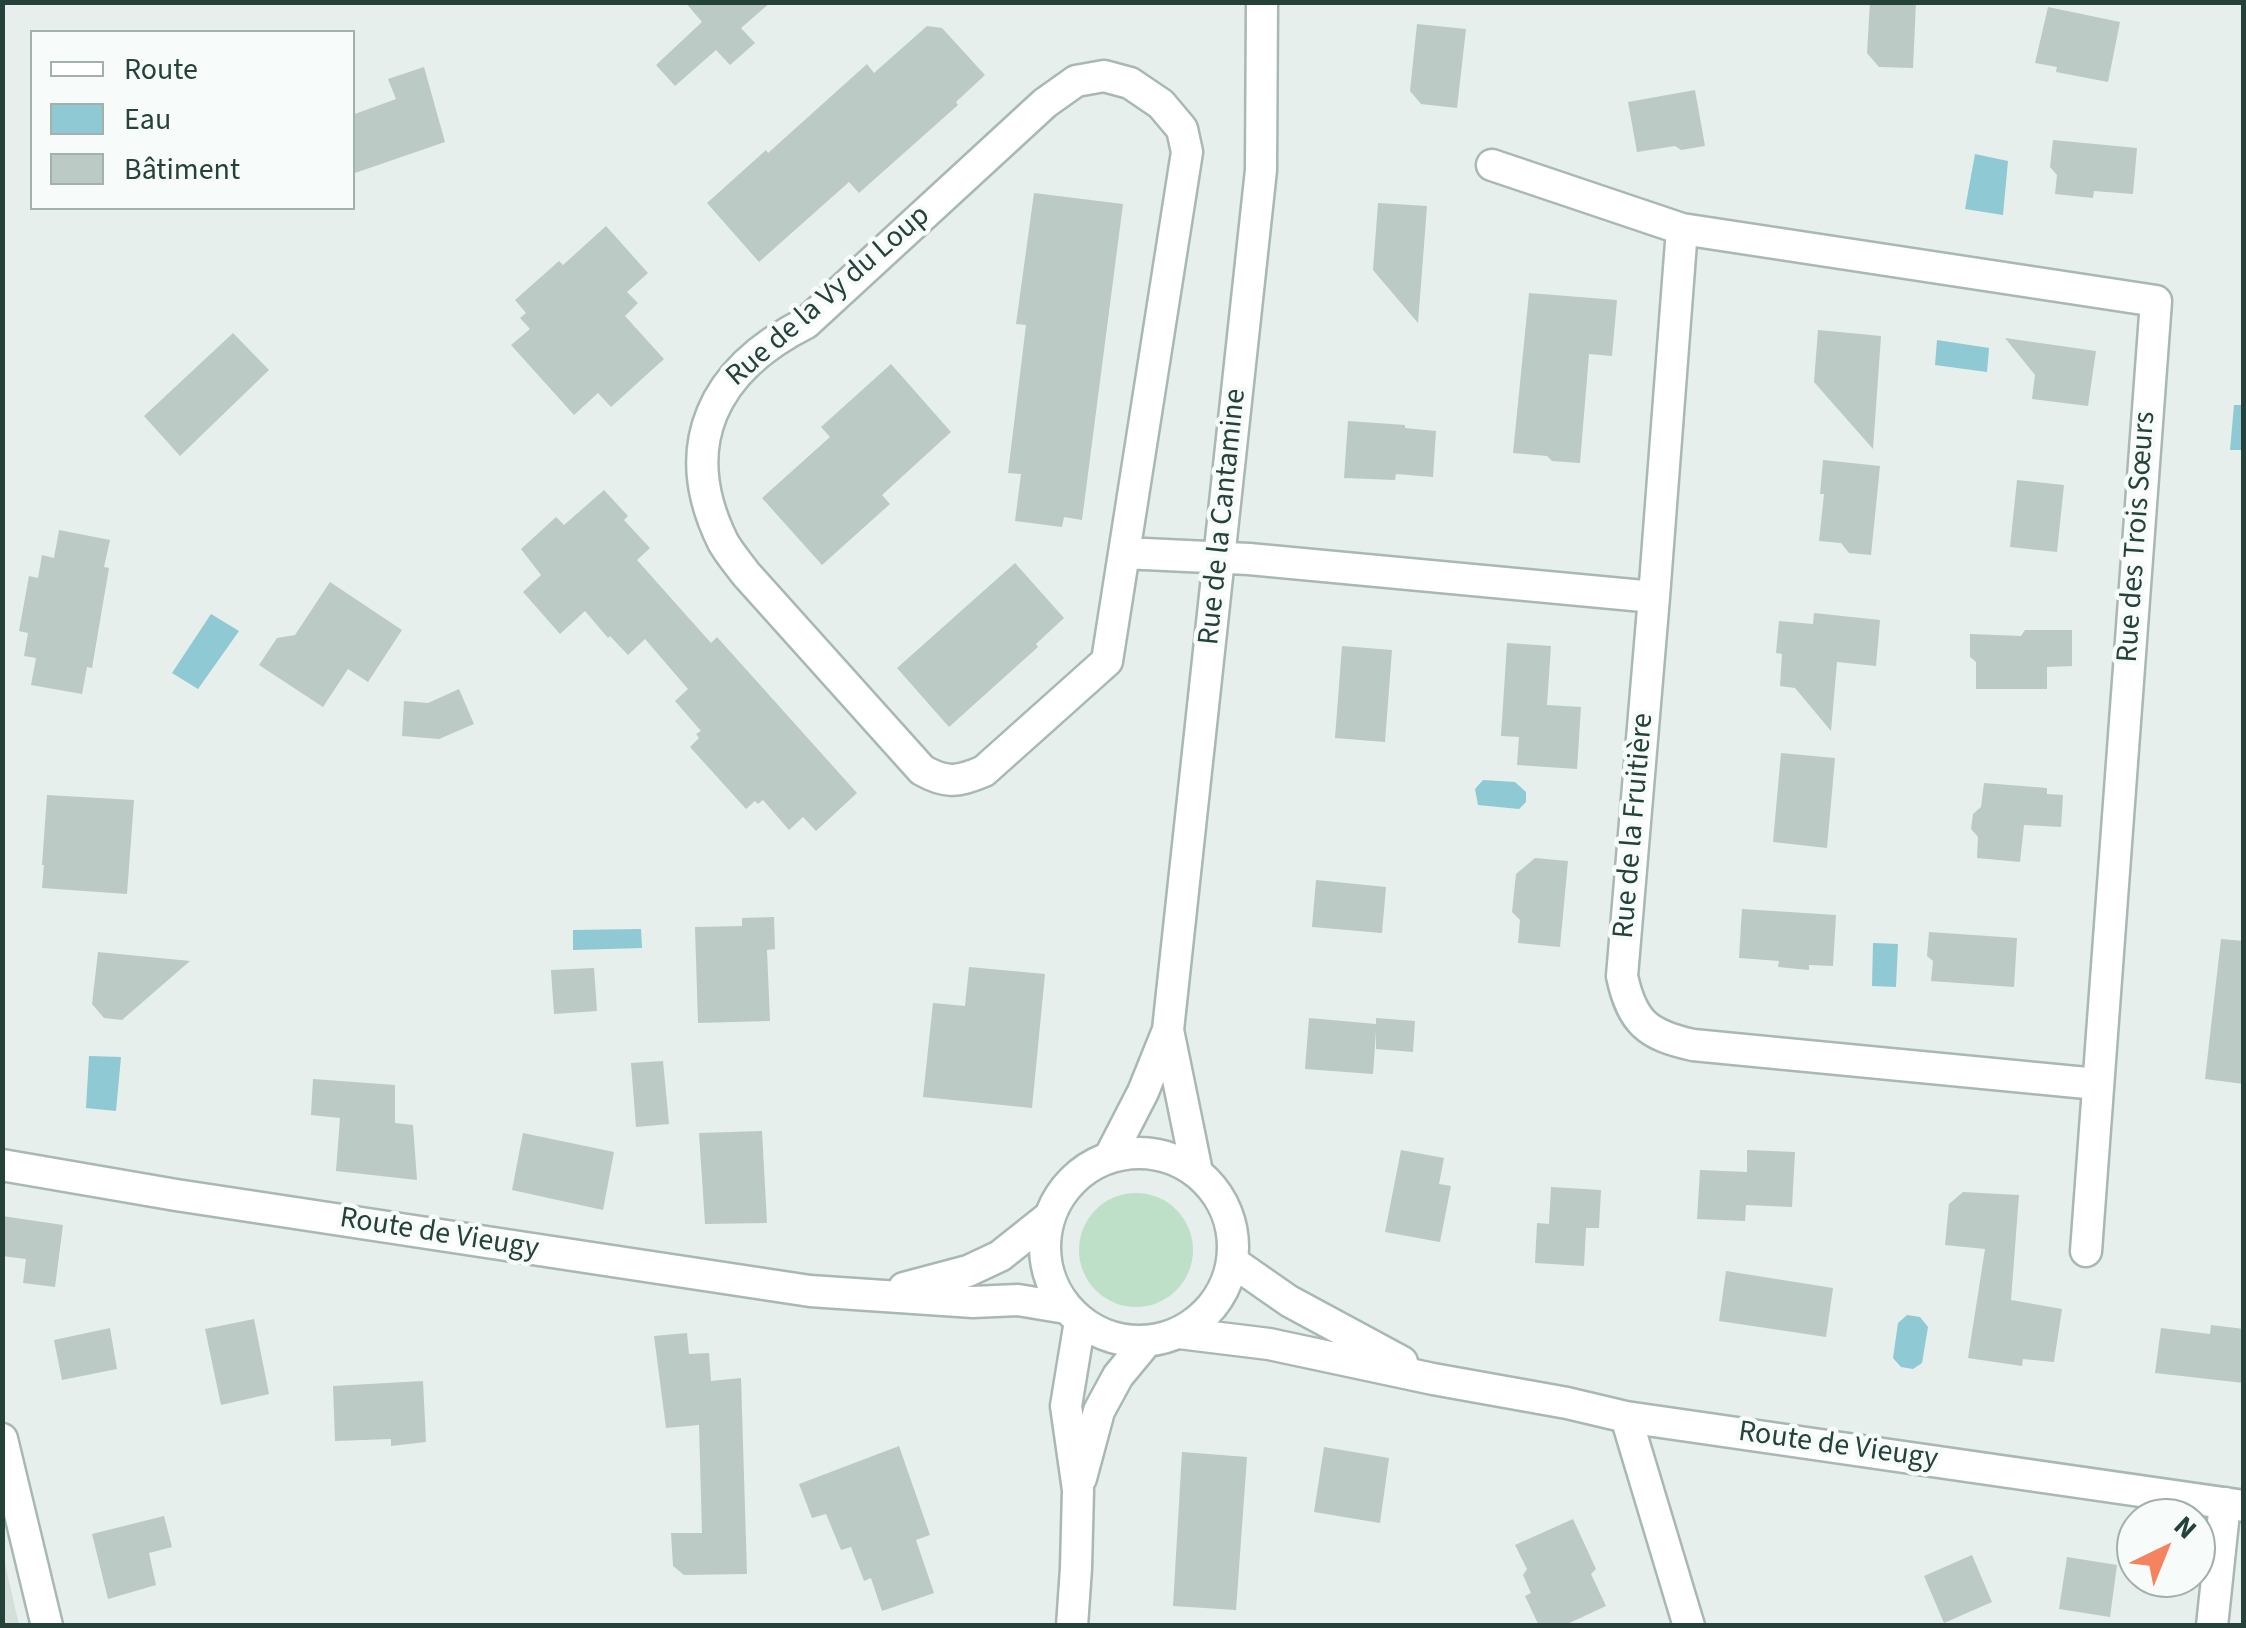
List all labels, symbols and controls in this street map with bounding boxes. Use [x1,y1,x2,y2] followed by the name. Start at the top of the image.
[30,30,355,210] legend
[124,48,198,91] text: Route
[124,98,171,141] text: Eau
[124,148,240,191] text: Bâtiment
[720,199,938,395] street label: Rue de la Vy du Loup
[1193,387,1255,647] street label: Rue de la Cantamine
[2111,410,2165,664] street label: Rue des Trois Sœurs
[1607,712,1663,940] street label: Rue de la Fruitière
[337,1201,541,1269] street label: Route de Vieugy
[1736,1415,1940,1479] street label: Route de Vieugy
[2116,1498,2216,1598] north arrow
[2165,1507,2206,1549] text: N

